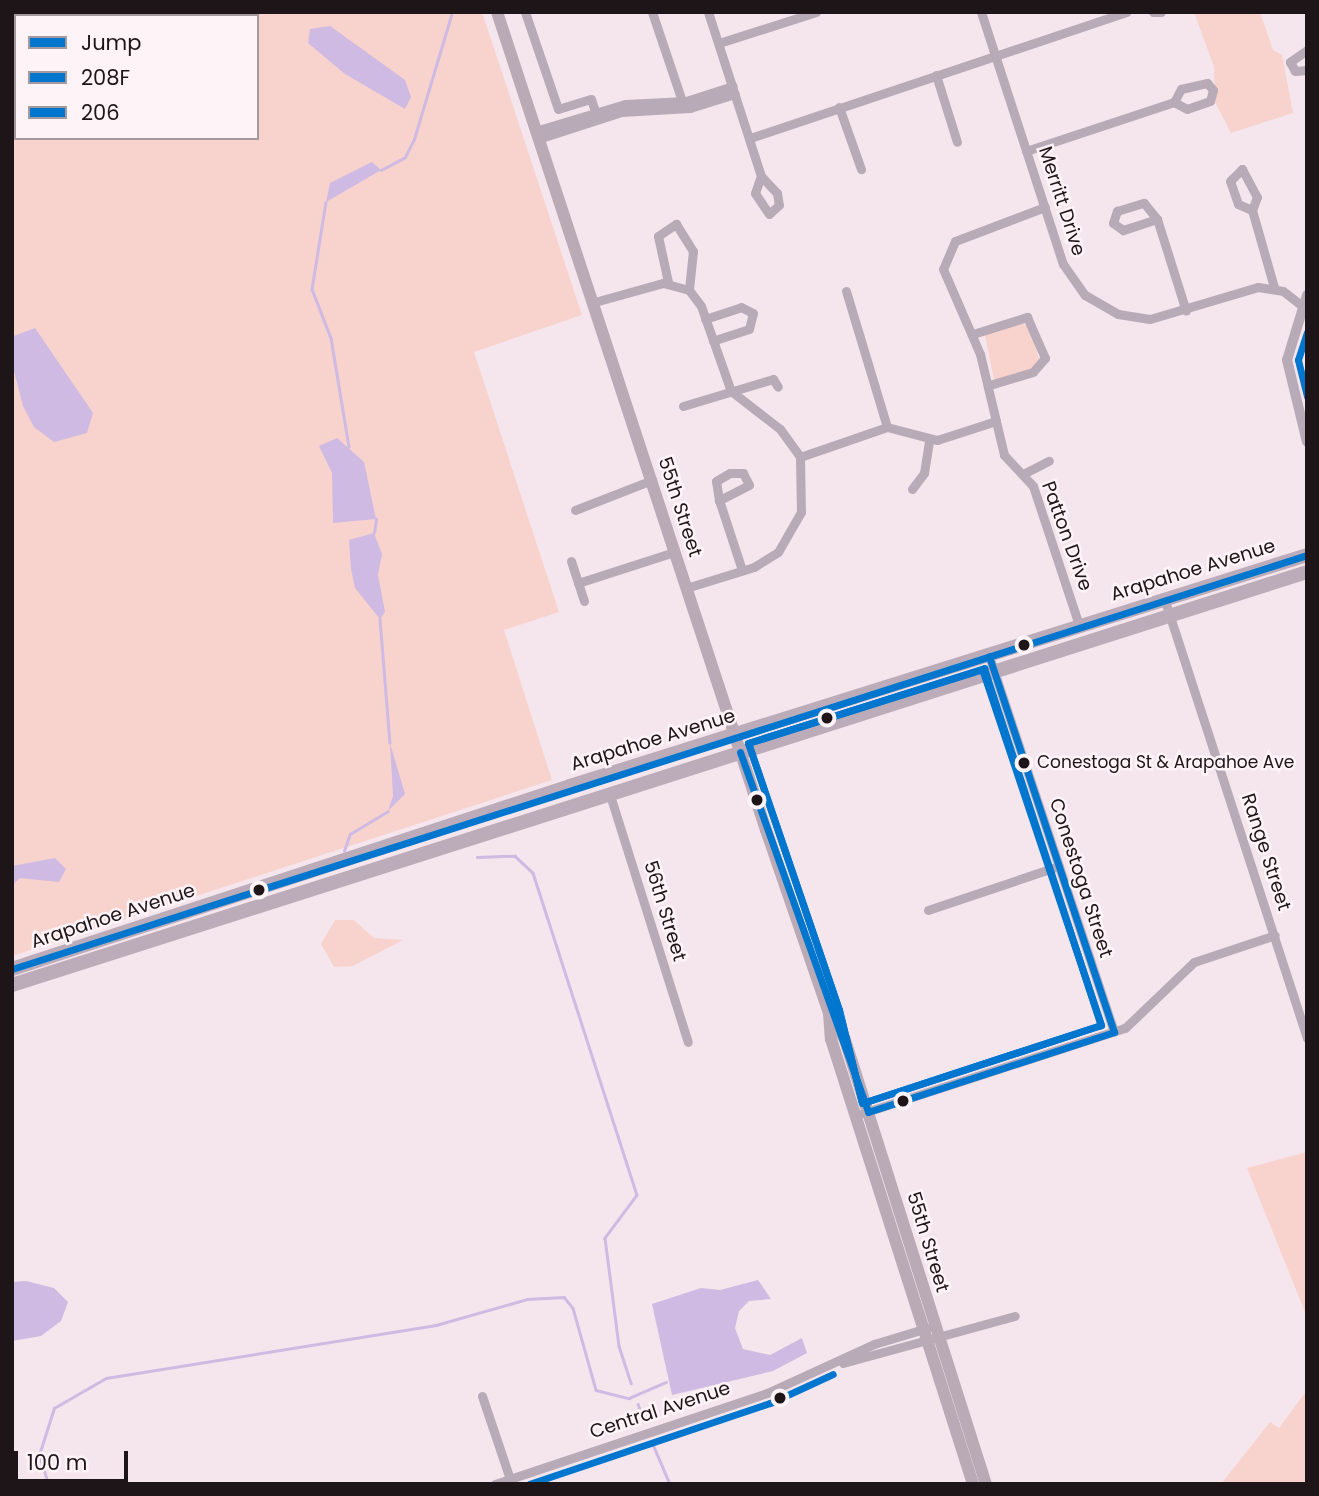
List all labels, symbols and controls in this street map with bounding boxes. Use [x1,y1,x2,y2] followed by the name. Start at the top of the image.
[14,14,259,140] legend
[81,28,141,57] text: Jump
[81,63,130,92] text: 208F
[81,98,120,127] text: 206
[1034,143,1090,259] street label: Merritt Drive
[653,454,707,560] street label: 55th Street
[1037,478,1097,594] street label: Patton Drive
[1108,534,1278,606] street label: Arapahoe Avenue
[1017,638,1031,652] unlabelled marker
[568,704,738,776] street label: Arapahoe Avenue
[820,711,834,725] unlabelled marker
[1037,753,1294,773] place label: Conestoga St & Arapahoe Ave
[1017,756,1031,770] marker: Conestoga St & Arapahoe Ave
[1236,791,1296,913] street label: Range Street
[750,793,764,807] unlabelled marker
[1044,795,1118,961] street label: Conestoga Street
[639,858,691,964] street label: 56th Street
[28,879,198,953] street label: Arapahoe Avenue
[252,883,266,897] unlabelled marker
[896,1094,910,1108] unlabelled marker
[902,1189,954,1295] street label: 55th Street
[587,1377,733,1443] street label: Central Avenue
[773,1391,787,1405] unlabelled marker
[18,1436,131,1480] scale bar
[27,1448,87,1477] text: 100 m

